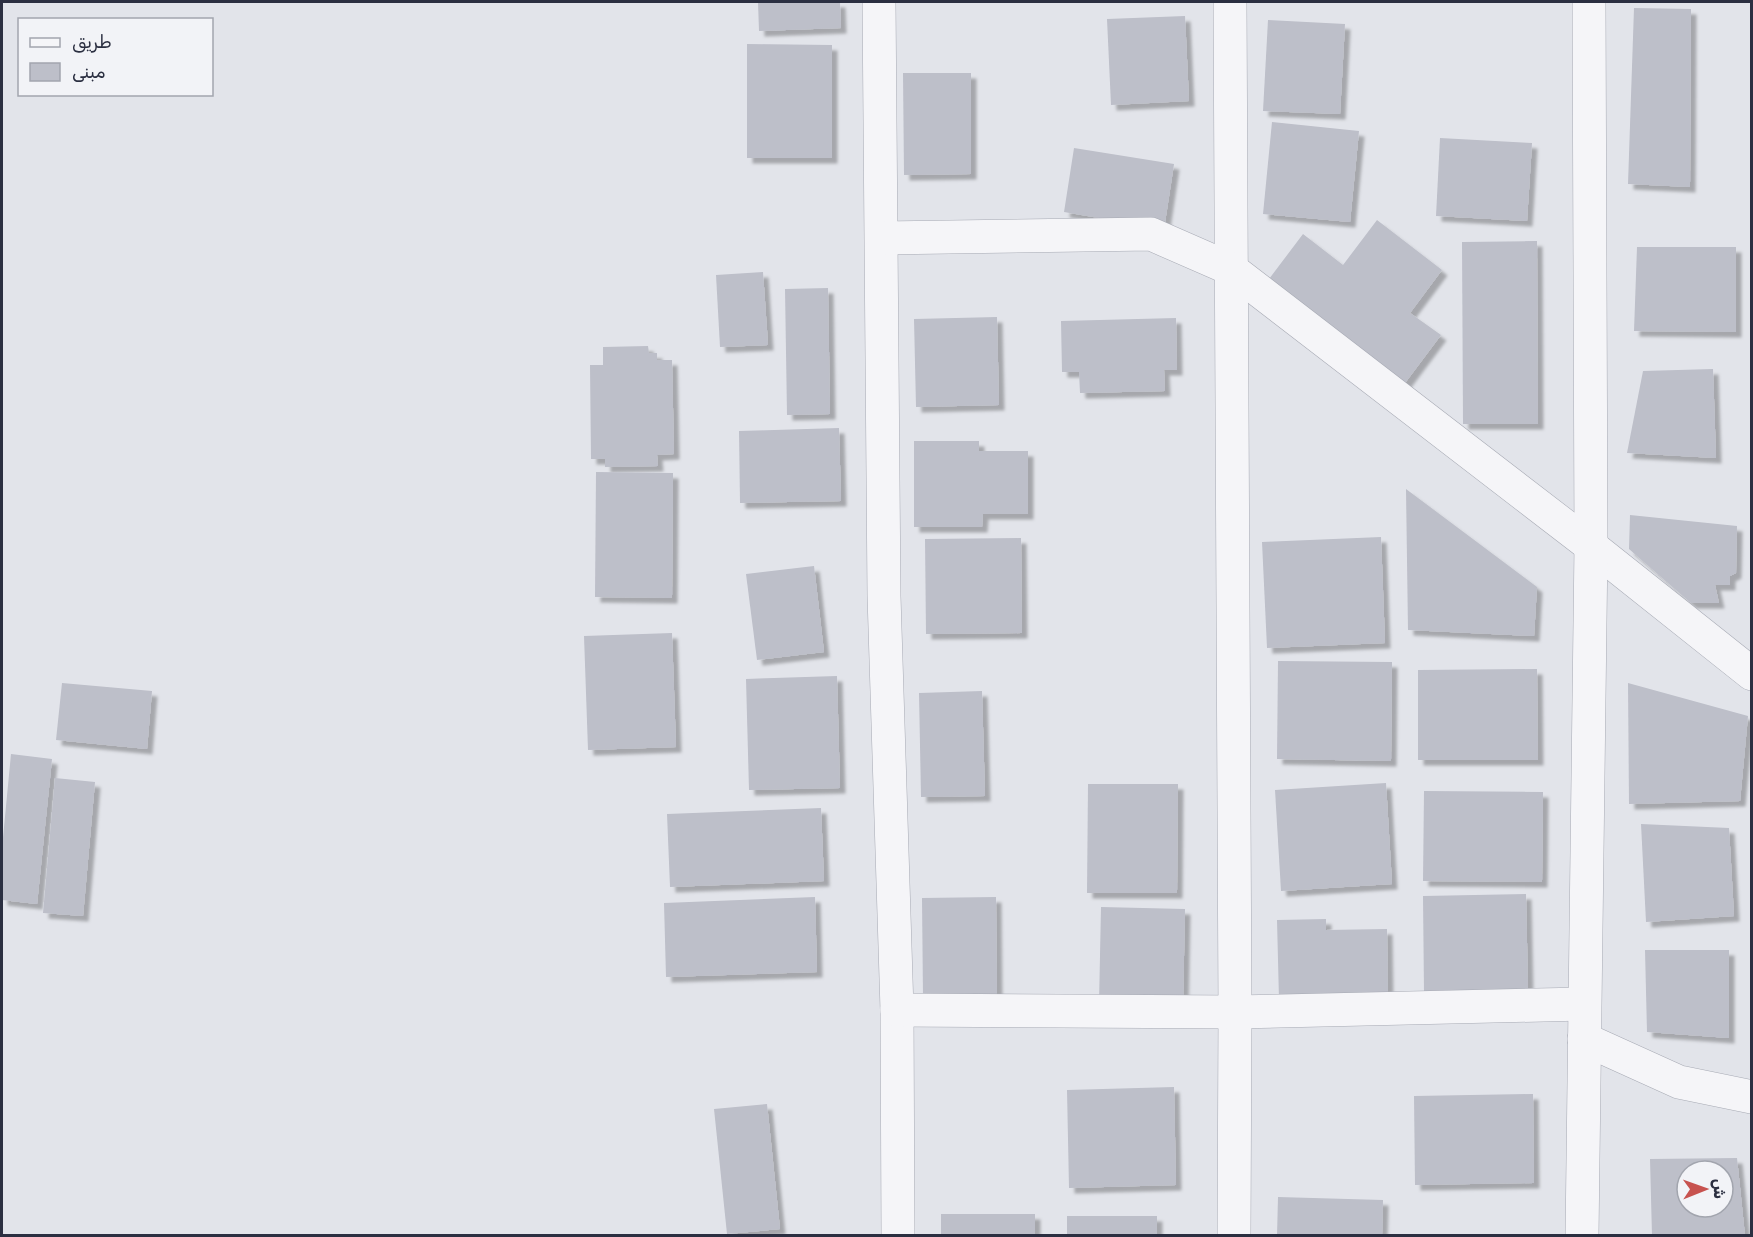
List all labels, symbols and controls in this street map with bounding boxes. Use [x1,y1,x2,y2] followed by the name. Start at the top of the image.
[18,18,213,96] legend
[72,31,112,53] text: طريق
[72,61,106,83] text: مبنى
[1675,1159,1735,1219] north arrow
[1710,1178,1729,1199] text: ش

